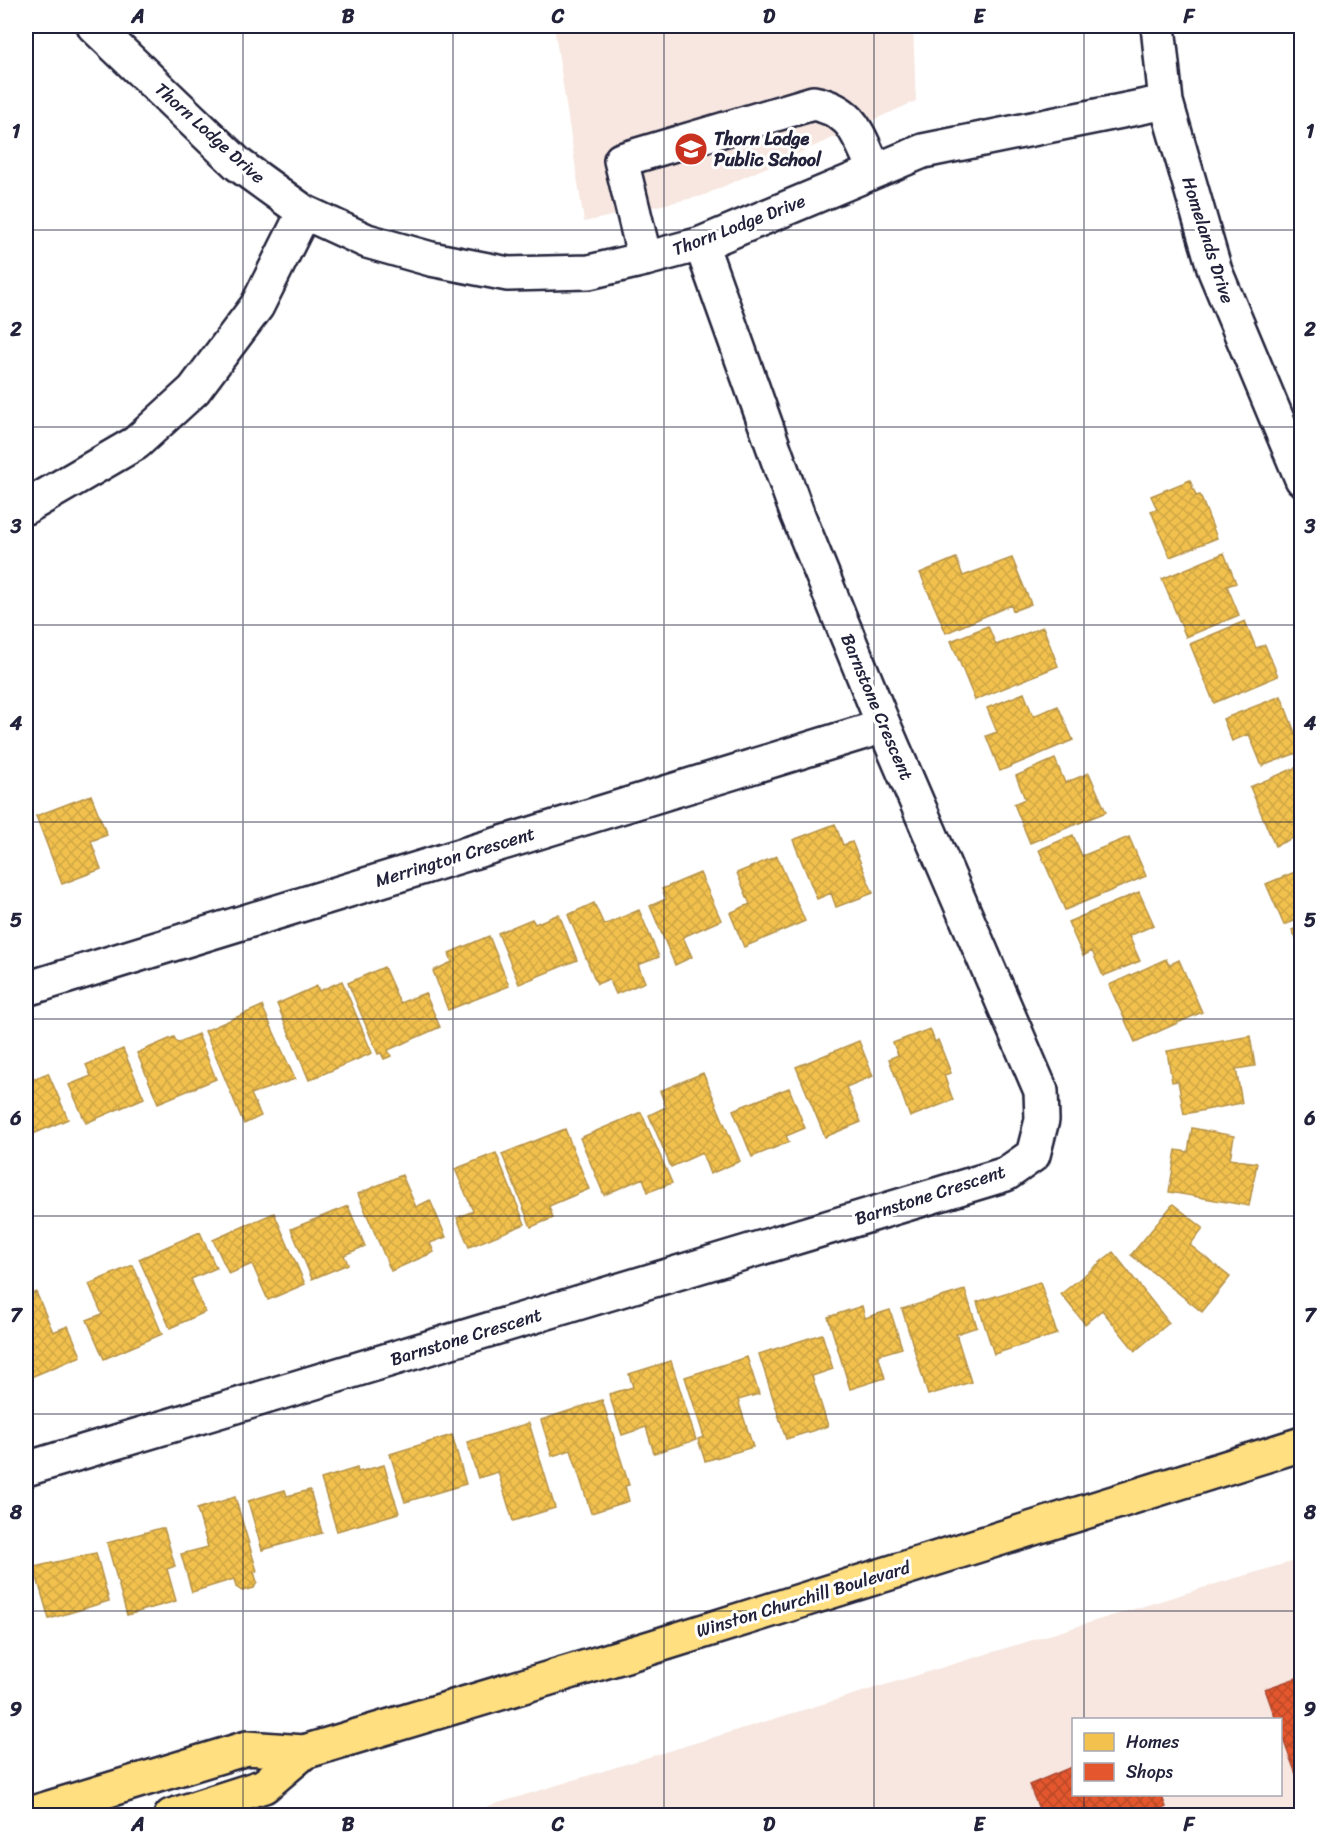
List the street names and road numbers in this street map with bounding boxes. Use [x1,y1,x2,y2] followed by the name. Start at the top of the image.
[147,74,273,192] street label: Thorn Lodge Drive
[1172,172,1244,308] street label: Homelands Drive
[668,185,810,265] street label: Thorn Lodge Drive
[832,629,922,786] street label: Barnstone Crescent
[371,817,539,897] street label: Merrington Crescent
[850,1155,1010,1234] street label: Barnstone Crescent
[386,1299,546,1375] street label: Barnstone Crescent
[692,1551,915,1647] street label: Winston Churchill Boulevard

